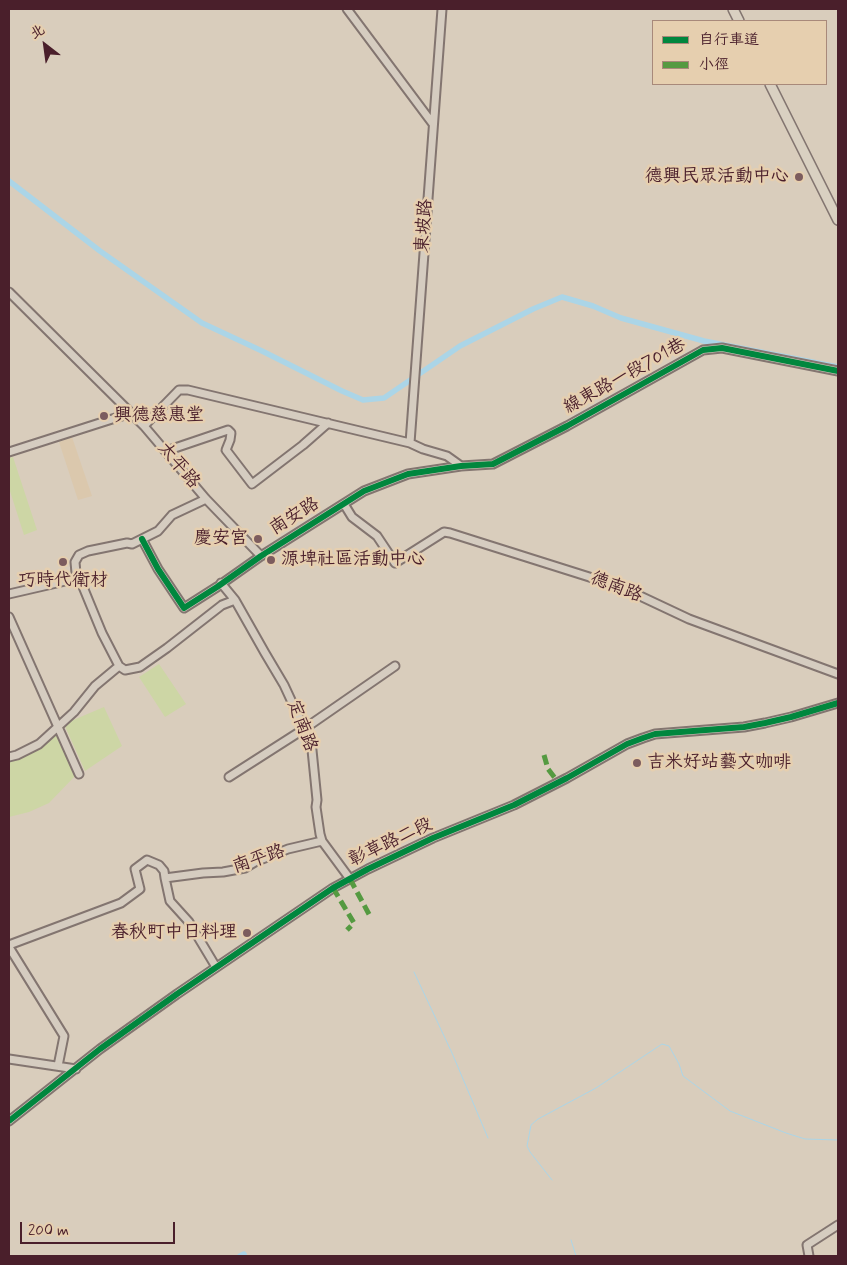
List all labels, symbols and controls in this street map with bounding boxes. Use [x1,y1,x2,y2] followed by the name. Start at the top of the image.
[20,20,70,70] north arrow
[652,20,827,85] legend
[27,21,48,43] text: 北
[699,30,759,50] text: 自行車道
[699,55,729,75] text: 小徑
[645,166,789,188] place label: 德興民眾活動中心
[793,171,805,183] marker: 德興民眾活動中心
[412,198,438,254] street label: 東坡路
[560,335,690,419] street label: 線東路一段701巷
[114,405,204,427] place label: 興德慈惠堂
[98,410,110,422] marker: 興德慈惠堂
[152,438,204,494] street label: 太平路
[266,494,324,540] street label: 南安路
[194,528,248,550] place label: 慶安宮
[252,533,264,545] marker: 慶安宮
[281,549,425,571] place label: 源埤社區活動中心
[265,554,277,566] marker: 源埤社區活動中心
[57,556,69,568] marker: 巧時代衛材
[587,568,645,608] street label: 德南路
[18,570,108,592] place label: 巧時代衛材
[281,697,321,755] street label: 定南路
[647,752,791,774] place label: 吉米好站藝文咖啡
[631,757,643,769] marker: 吉米好站藝文咖啡
[346,814,436,872] street label: 彰草路二段
[230,841,288,879] street label: 南平路
[111,922,237,944] place label: 春秋町中日料理
[241,927,253,939] marker: 春秋町中日料理
[22,1212,178,1244] scale bar
[28,1221,69,1241] text: 200 m

